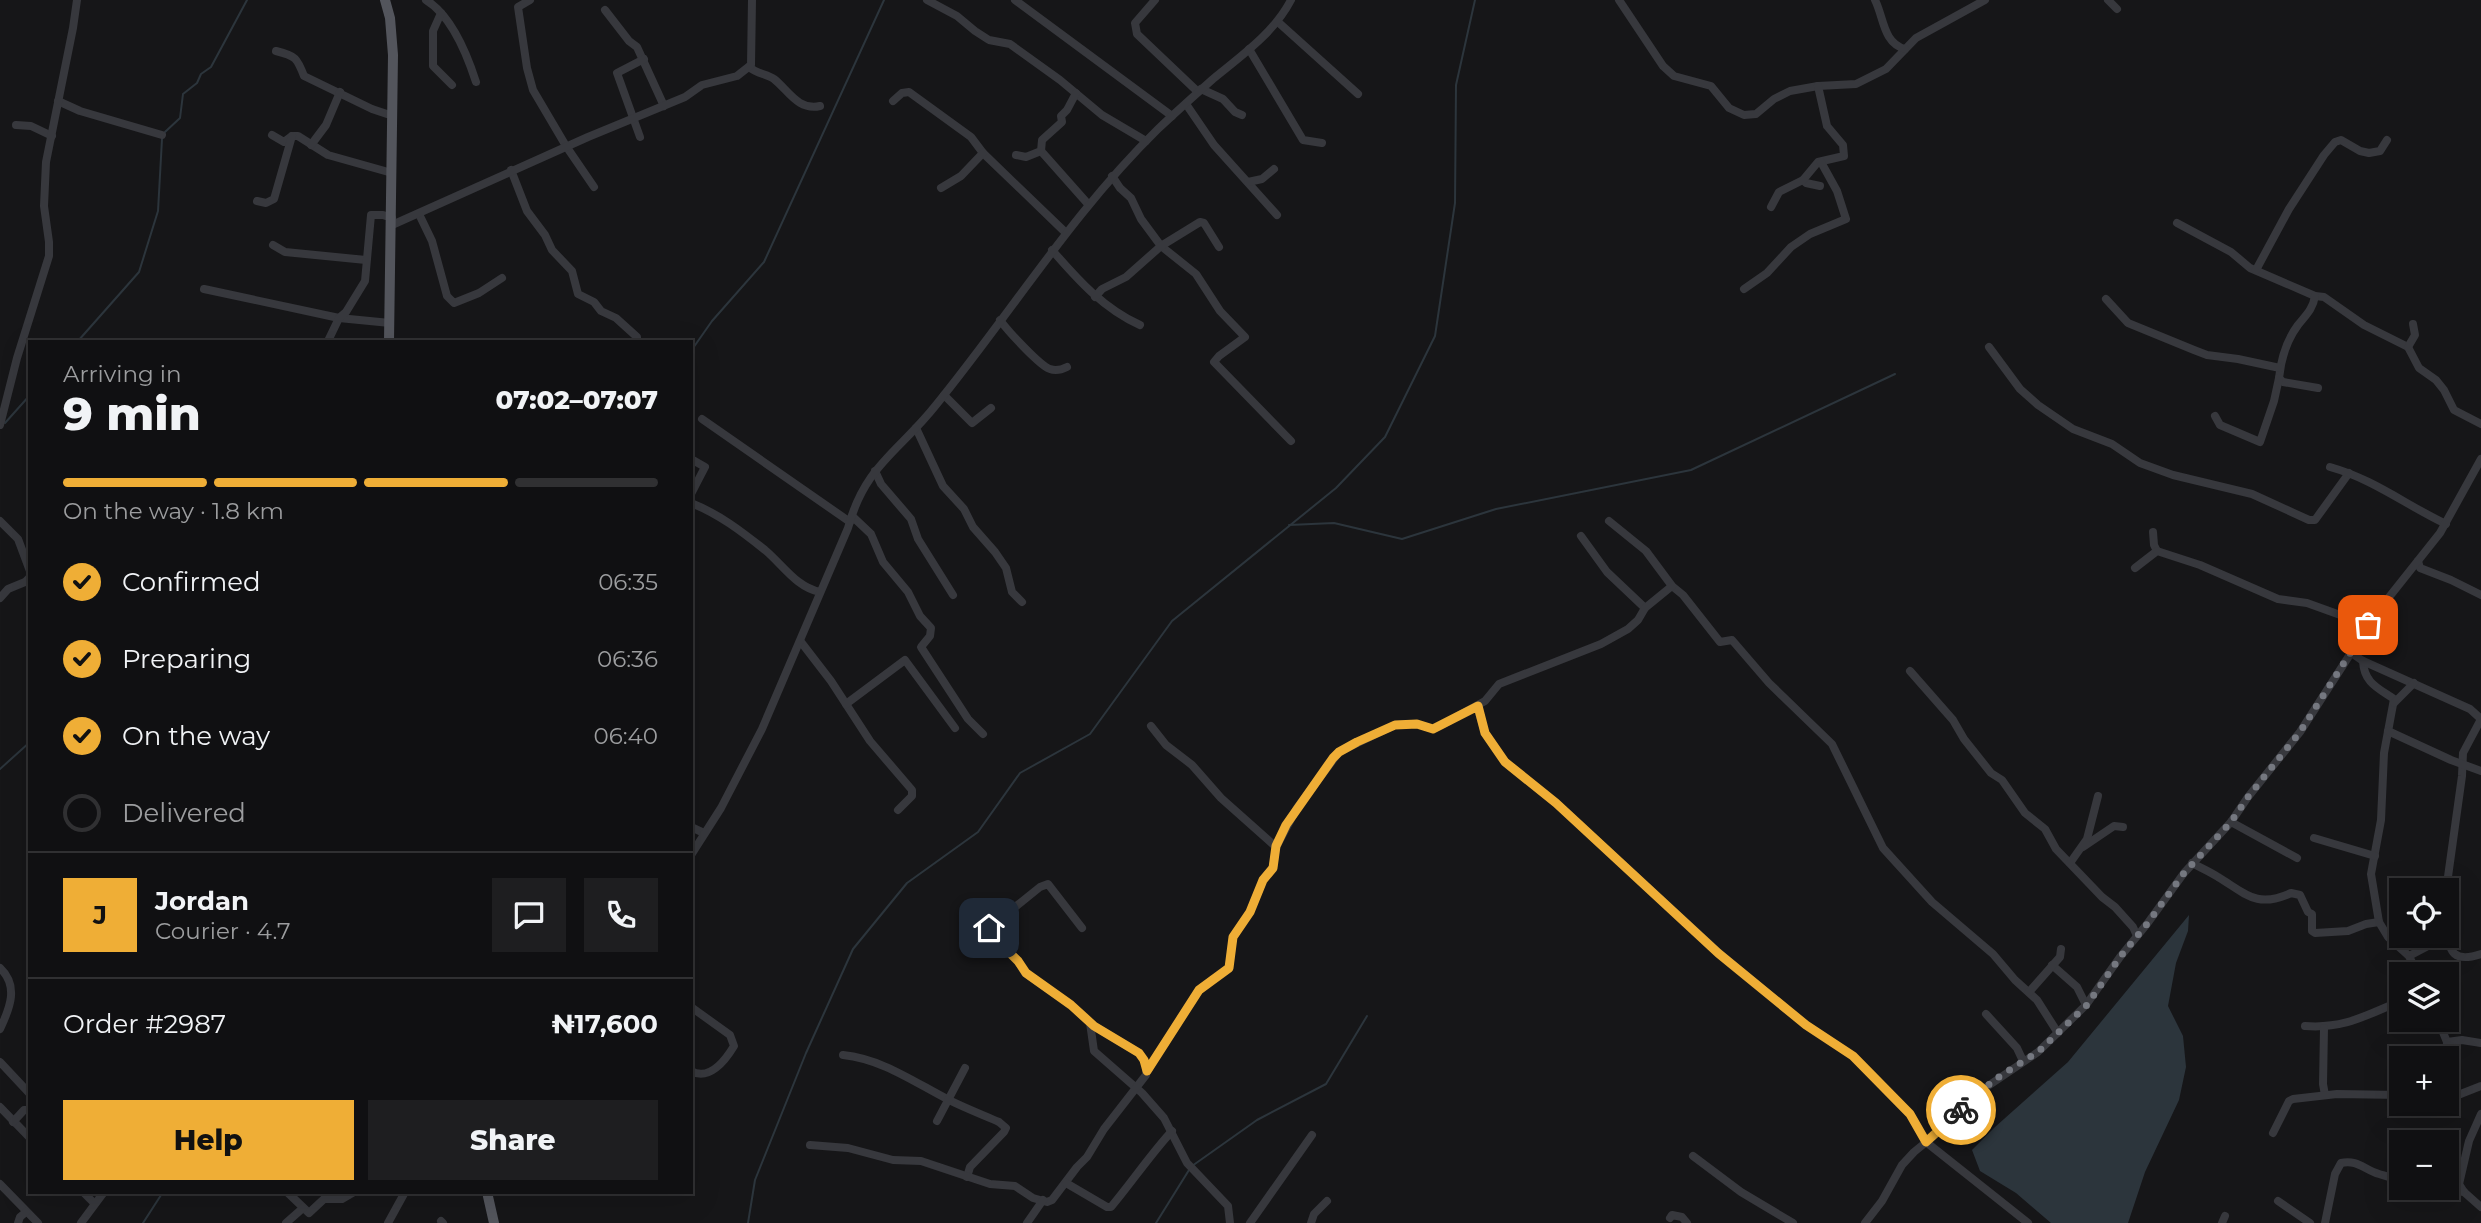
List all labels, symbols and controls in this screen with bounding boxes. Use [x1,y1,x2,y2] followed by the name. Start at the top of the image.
[63,360,182,388] text: Arriving in
[496,384,658,416] text: 07:02–07:07
[63,385,201,442] text: 9 min
[63,497,284,525] text: On the way · 1.8 km
[63,563,101,601] icon: check
[122,566,261,598] text: Confirmed
[598,568,658,596] text: 06:35
[2338,595,2398,655] pin
[2349,606,2387,644] icon: bag
[63,640,101,678] icon: check
[122,643,251,675] text: Preparing
[597,645,658,673] text: 06:36
[63,717,101,755] icon: check
[122,720,270,752] text: On the way
[593,722,658,750] text: 06:40
[122,797,246,829] text: Delivered
[492,878,566,952] button: chat
[584,878,658,952] button: phone
[2389,878,2459,1200] map controls
[2389,878,2459,948] button: locate
[155,885,249,917] text: Jordan
[959,898,1019,958] pin
[93,899,107,931] text: J
[970,909,1008,947] icon: home
[155,917,291,945] text: Courier · 4.7
[2389,962,2459,1032] button: layers
[63,1008,226,1040] text: Order #2987
[551,1008,658,1040] text: ₦17,600
[2389,1046,2459,1116] button: +
[1926,1075,1996,1145] courier
[1942,1091,1980,1129] icon: bike
[63,1100,354,1180] button: Help
[368,1100,658,1180] button: Share
[2389,1130,2459,1200] button: −

